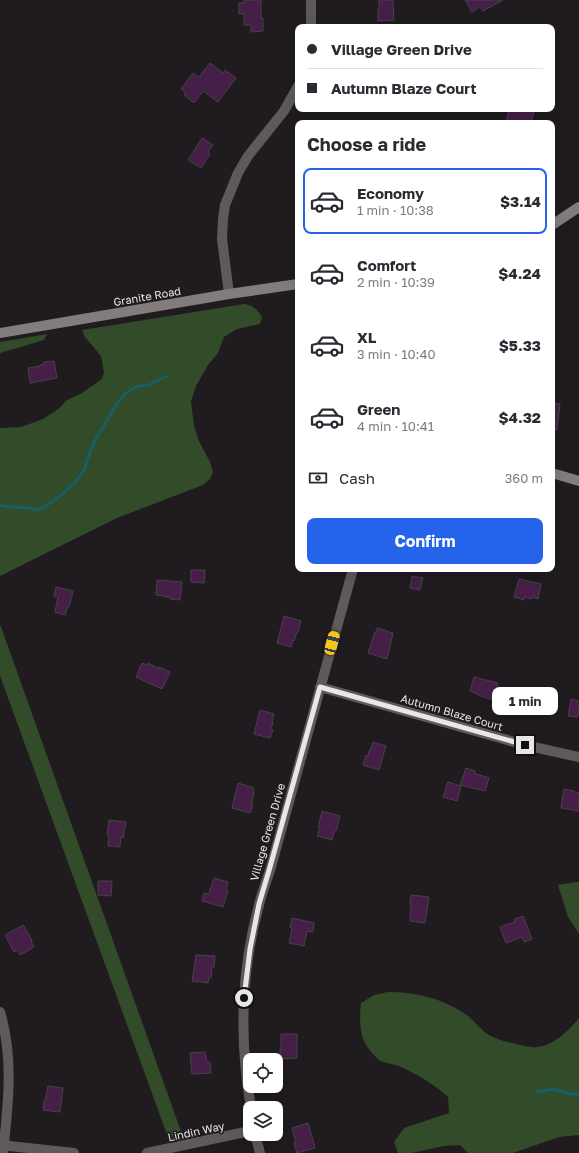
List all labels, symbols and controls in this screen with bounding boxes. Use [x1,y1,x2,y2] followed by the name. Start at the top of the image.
[331,40,472,58] text: Village Green Drive
[331,79,476,97] text: Autumn Blaze Court
[307,133,426,155] text: Choose a ride
[309,183,345,219] icon: car
[357,184,424,202] text: Economy
[500,192,541,210] text: $3.14
[357,202,434,218] text: 1 min · 10:38
[309,255,345,291] icon: car
[357,256,416,274] text: Comfort
[498,264,541,282] text: $4.24
[357,274,435,290] text: 2 min · 10:39
[112,284,182,308] street label: Granite Road
[309,327,345,363] icon: car
[357,328,376,346] text: XL
[499,336,541,354] text: $5.33
[357,346,436,362] text: 3 min · 10:40
[309,399,345,435] icon: car
[357,400,400,418] text: Green
[498,408,541,426] text: $4.32
[357,418,434,434] text: 4 min · 10:41
[307,467,329,489] icon: cash
[339,469,375,487] text: Cash
[505,470,543,486] text: 360 m
[307,518,543,564] button: Confirm
[323,630,341,656] car
[492,687,558,715] callout: 1 min
[399,691,505,733] street label: Autumn Blaze Court
[509,693,541,709] text: 1 min
[516,736,534,754] route end
[247,782,287,882] street label: Village Green Drive
[235,989,253,1007] route start
[243,1053,283,1141] map controls
[243,1053,283,1093] button: locate
[243,1101,283,1141] button: layers
[167,1119,225,1143] street label: Lindin Way

